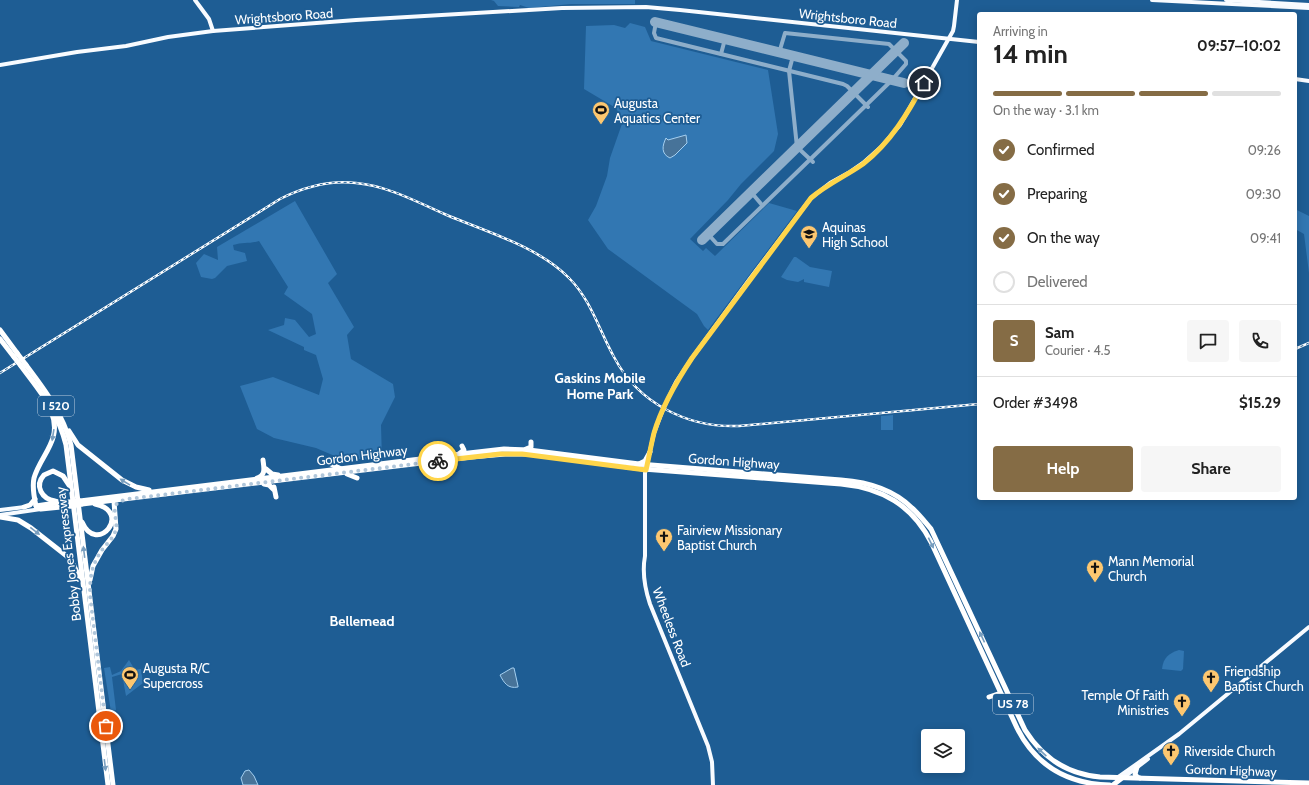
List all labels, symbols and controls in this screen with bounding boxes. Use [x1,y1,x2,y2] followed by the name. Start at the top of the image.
[234,5,334,27] street label: Wrightsboro Road
[798,5,898,31] street label: Wrightsboro Road
[993,23,1048,39] text: Arriving in
[1197,37,1281,55] text: 09:57–10:02
[993,38,1068,70] text: 14 min
[907,66,941,100] pin
[913,72,935,94] icon: home
[614,95,701,126] place label: Augusta Aquatics Center
[591,100,611,125] sports icon: Augusta Aquatics Center
[993,102,1099,118] text: On the way · 3.1 km
[993,139,1015,161] icon: check
[1027,141,1095,159] text: Confirmed
[1248,142,1281,158] text: 09:26
[993,183,1015,205] icon: check
[1027,185,1087,203] text: Preparing
[1246,186,1281,202] text: 09:30
[822,219,888,250] place label: Aquinas High School
[799,224,819,249] school or university icon: Aquinas High School
[993,227,1015,249] icon: check
[1027,229,1100,247] text: On the way
[1250,230,1281,246] text: 09:41
[1027,273,1088,291] text: Delivered
[1187,320,1229,362] button: chat
[1239,320,1281,362] button: phone
[1045,324,1074,342] text: Sam
[1010,332,1018,350] text: S
[1045,342,1110,358] text: Courier · 4.5
[555,369,645,403] district label: Gaskins Mobile Home Park
[993,394,1078,412] text: Order #3498
[1239,394,1281,412] text: $15.29
[38,396,74,416] road number: I 520
[50,429,56,441] one-way arrow
[316,441,409,469] street label: Gordon Highway
[418,441,458,481] courier
[993,446,1133,492] button: Help
[1141,446,1281,492] button: Share
[427,450,449,472] icon: bike
[688,450,781,472] street label: Gordon Highway
[119,478,131,485] one-way arrow
[52,486,84,622] street label: Bobby Jones Expressway
[677,522,783,553] place label: Fairview Missionary Baptist Church
[30,527,41,535] one-way arrow
[654,527,674,552] church icon: Fairview Missionary Baptist Church
[928,537,934,548] one-way arrow
[81,546,88,558] one-way arrow
[1108,553,1194,584] place label: Mann Memorial Church
[1085,558,1105,583] church icon: Mann Memorial Church
[649,585,695,669] street label: Wheeless Road
[330,612,394,630] district label: Bellemead
[979,632,985,643] one-way arrow
[143,660,210,691] place label: Augusta R/C Supercross
[1224,663,1304,694] place label: Friendship Baptist Church
[120,665,140,690] sports icon: Augusta R/C Supercross
[1201,668,1221,693] church icon: Friendship Baptist Church
[1082,687,1170,718] place label: Temple Of Faith Ministries
[1172,692,1192,717] church icon: Temple Of Faith Ministries
[993,694,1033,714] road number: US 78
[89,709,123,743] pin
[95,715,117,737] icon: bag
[921,729,965,773] map controls
[921,729,965,773] button: layers
[1161,741,1181,766] church icon: Riverside Church
[1184,743,1275,759] place label: Riverside Church
[1037,747,1047,757] one-way arrow
[102,759,108,771] one-way arrow
[1185,760,1277,780] street label: Gordon Highway

